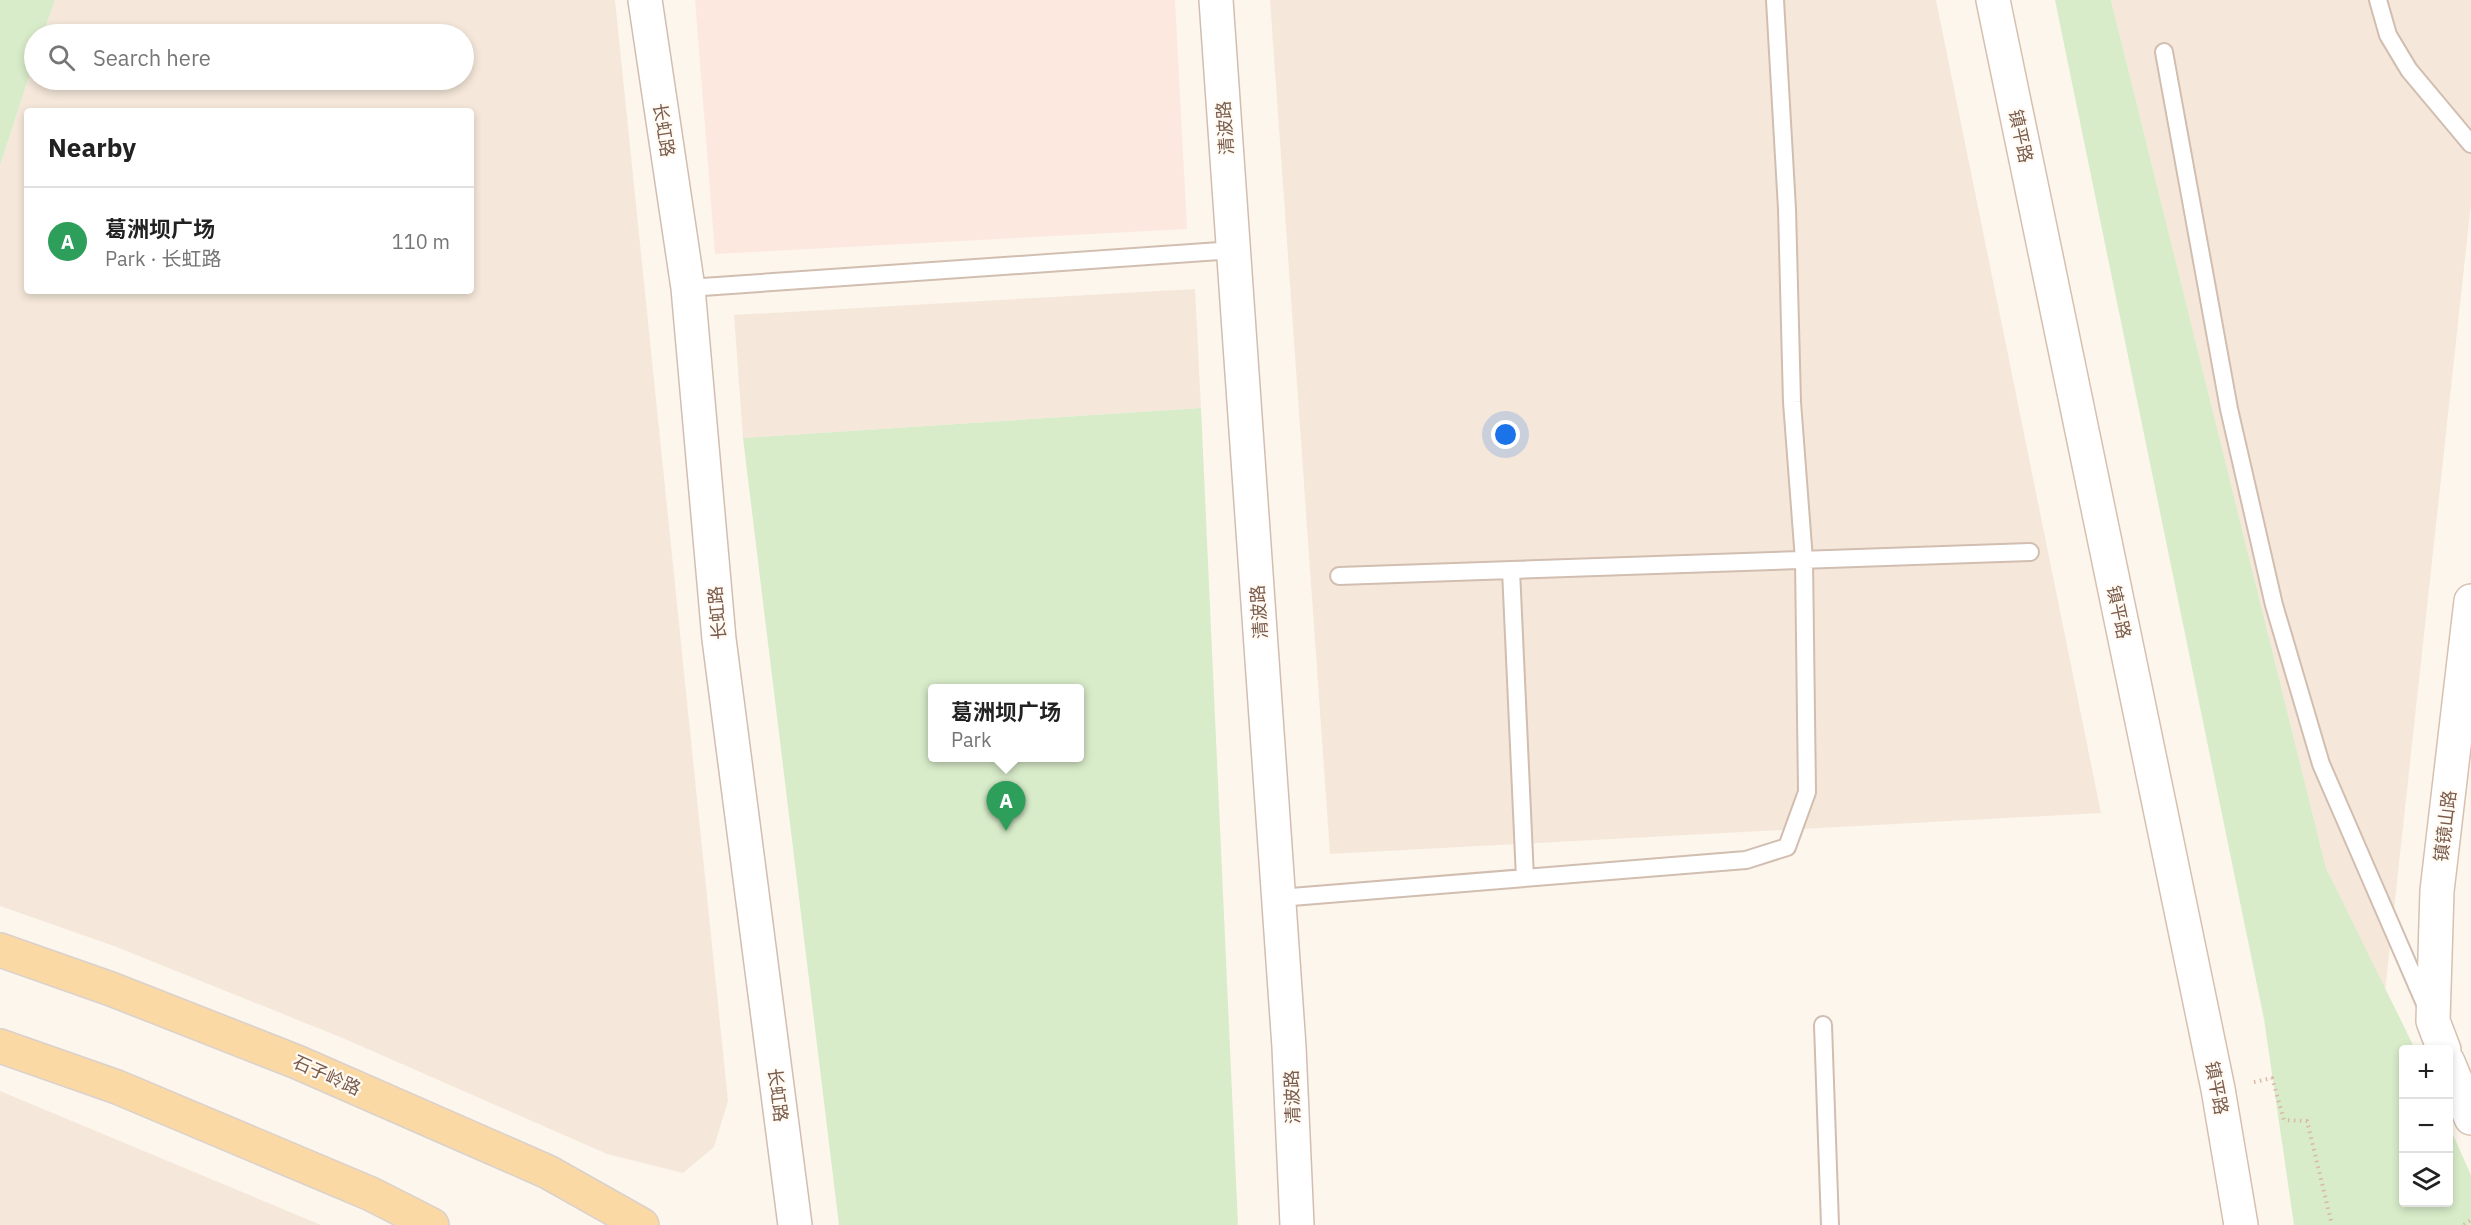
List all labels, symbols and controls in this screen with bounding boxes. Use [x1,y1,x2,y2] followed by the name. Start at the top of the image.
[24,24,474,90] search box
[45,41,78,74] icon: search
[93,43,211,72] text: Search here
[1212,100,1238,156] street label: 清波路
[648,102,680,158] street label: 长虹路
[2004,107,2038,165] street label: 镇平路
[48,130,136,164] text: Nearby
[105,214,215,243] text: 葛洲坝广场
[61,228,74,255] text: A
[392,228,450,255] text: 110 m
[105,245,221,272] text: Park · 长虹路
[1491,420,1520,449] your location
[2102,583,2136,641] street label: 镇平路
[1246,584,1272,640] street label: 清波路
[703,585,731,641] street label: 长虹路
[928,684,1084,762] popup
[951,697,1061,726] text: 葛洲坝广场
[951,726,991,753] text: Park
[986,782,1026,831] pin: A
[2429,789,2461,863] street label: 镇镜山路
[2399,1045,2453,1207] map controls
[2399,1045,2453,1099] button: +
[289,1050,365,1100] street label: 石子岭路
[2201,1059,2233,1117] street label: 镇平路
[763,1067,793,1123] street label: 长虹路
[1280,1070,1304,1124] street label: 清波路
[2399,1099,2453,1153] button: −
[2399,1153,2453,1207] button: layers

